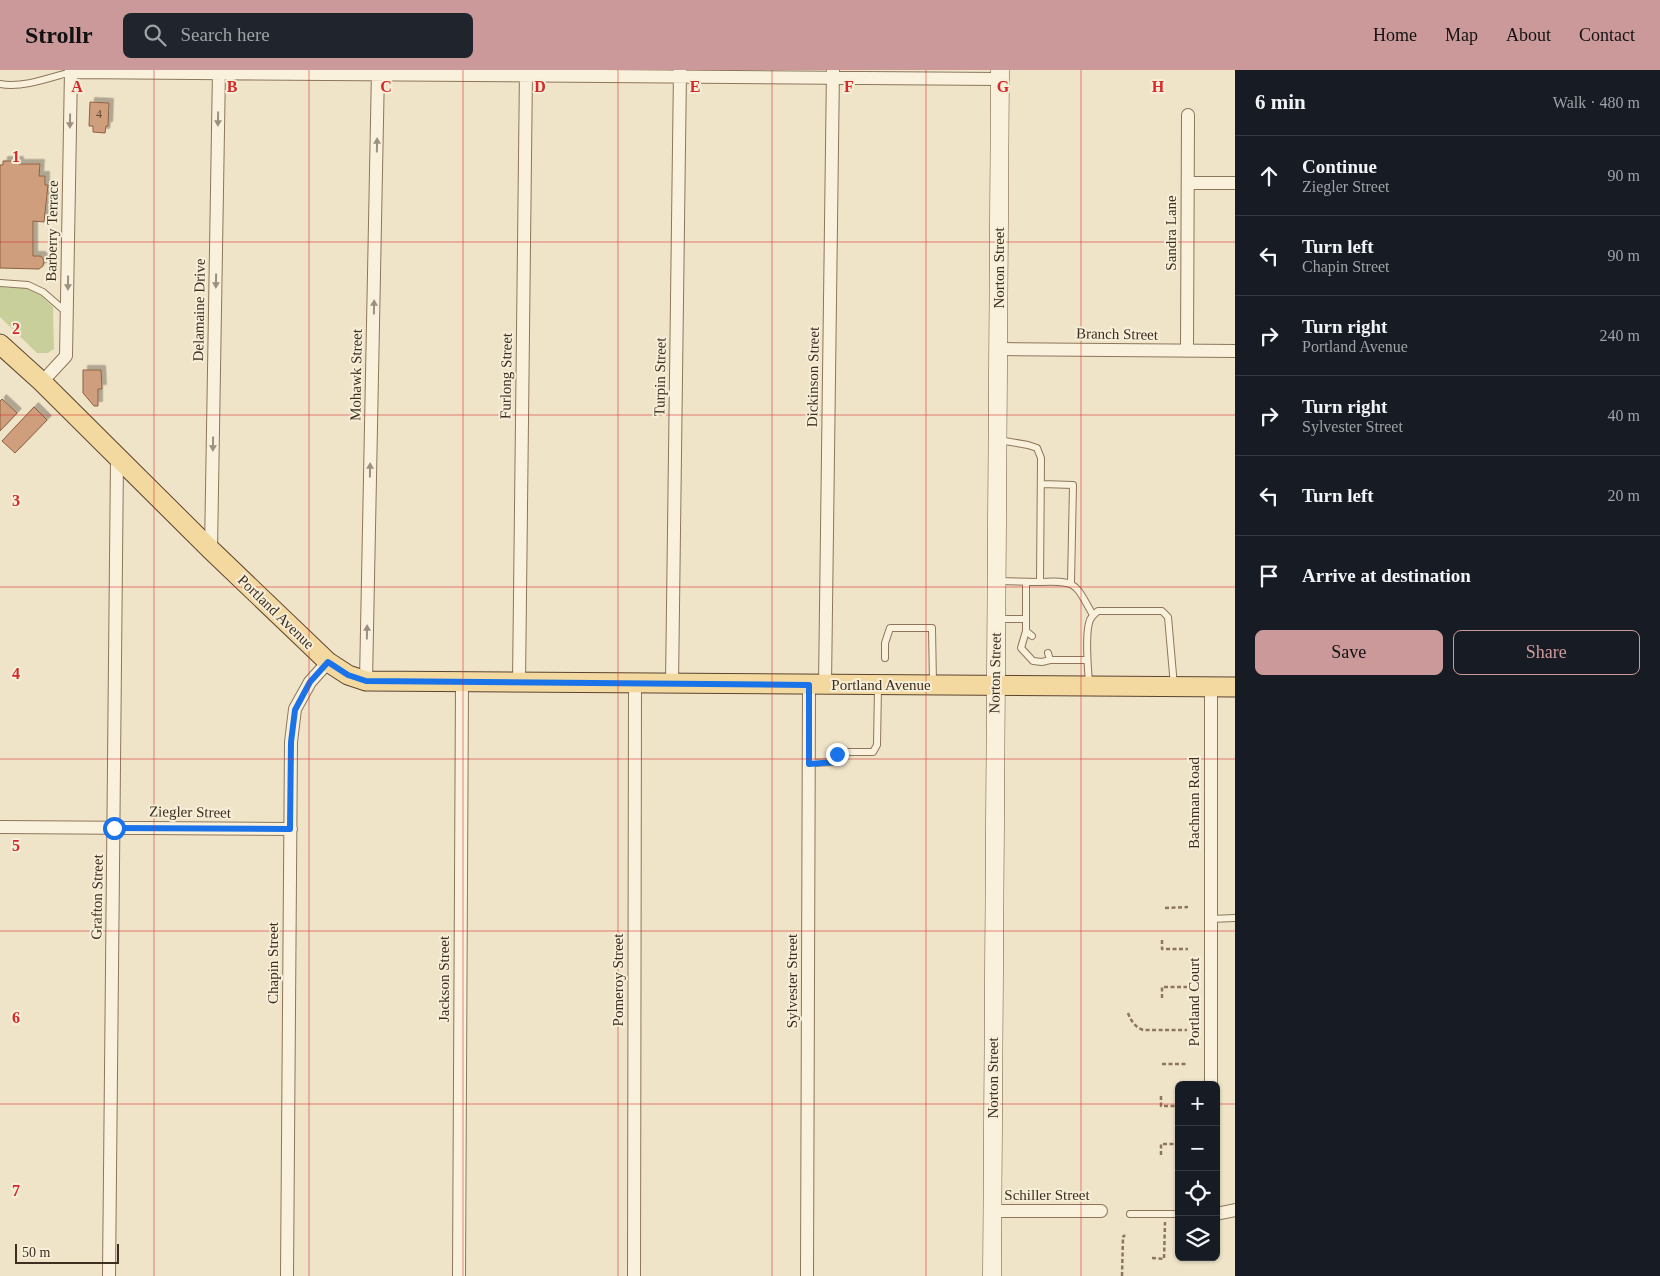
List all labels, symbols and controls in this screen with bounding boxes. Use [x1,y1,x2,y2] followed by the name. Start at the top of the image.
[123,13,473,58] search box
[141,21,169,49] icon: search
[25,22,93,48] text: Strollr
[181,24,270,45] text: Search here
[1373,25,1417,45] text: Home
[1445,25,1478,45] text: Map
[1506,25,1551,45] text: About
[1579,25,1635,45] text: Contact
[71,78,83,95] text: A
[227,78,238,95] text: B
[380,78,392,95] text: C
[534,78,546,95] text: D
[690,78,700,95] text: E
[844,78,854,95] text: F
[997,78,1010,95] text: G
[1152,78,1165,95] text: H
[1255,90,1306,114] text: 6 min
[1553,94,1640,111] text: Walk · 480 m
[96,107,102,121] house number: 4
[214,111,222,127] one-way arrow
[66,113,74,129] one-way arrow
[373,136,381,152] one-way arrow
[12,148,20,165] text: 1
[1302,156,1377,177] text: Continue
[1255,162,1283,190] icon: ahead
[1608,167,1640,184] text: 90 m
[1302,178,1390,195] text: Ziegler Street
[43,180,61,282] street label: Barberry Terrace
[1163,195,1179,271] street label: Sandra Lane
[991,227,1007,309] street label: Norton Street
[1302,236,1374,257] text: Turn left
[1255,242,1283,270] icon: left
[1608,247,1640,264] text: 90 m
[190,258,208,362] street label: Delamaine Drive
[1302,258,1390,275] text: Chapin Street
[211,273,219,289] one-way arrow
[63,275,71,291] one-way arrow
[370,299,378,315] one-way arrow
[1302,316,1387,337] text: Turn right
[12,320,20,337] text: 2
[1255,322,1283,350] icon: right
[1076,325,1159,343] street label: Branch Street
[804,326,822,427] street label: Dickinson Street
[1600,327,1640,344] text: 240 m
[347,328,365,421] street label: Mohawk Street
[497,332,515,419] street label: Furlong Street
[651,337,669,417] street label: Turpin Street
[1302,338,1408,355] text: Portland Avenue
[1302,396,1387,417] text: Turn right
[1255,402,1283,430] icon: right
[1608,407,1640,424] text: 40 m
[1302,418,1403,435] text: Sylvester Street
[209,436,217,452] one-way arrow
[367,461,375,477] one-way arrow
[1255,482,1283,510] icon: left
[1302,485,1374,506] text: Turn left
[1608,487,1640,504] text: 20 m
[12,492,20,509] text: 3
[1255,562,1283,590] icon: arrive
[1302,565,1471,586] text: Arrive at destination
[235,572,318,652] street label: Portland Avenue
[363,624,371,640] one-way arrow
[1255,630,1443,675] button: Save
[1453,630,1640,675] button: Share
[986,631,1004,714] street label: Norton Street
[12,665,20,682] text: 4
[831,677,931,693] street label: Portland Avenue
[826,743,849,766] route end
[1186,756,1202,849] street label: Bachman Road
[149,803,232,821] street label: Ziegler Street
[103,817,126,840] route start
[12,837,20,854] text: 5
[88,853,106,940] street label: Grafton Street
[265,921,281,1004] street label: Chapin Street
[610,933,626,1026] street label: Pomeroy Street
[784,933,800,1028] street label: Sylvester Street
[436,935,452,1022] street label: Jackson Street
[1186,957,1202,1046] street label: Portland Court
[12,1009,20,1026] text: 6
[985,1037,1001,1119] street label: Norton Street
[1175,1081,1220,1261] map controls
[1175,1081,1220,1126] button: +
[1175,1126,1220,1171] button: −
[1175,1171,1220,1216] button: locate
[12,1182,20,1199] text: 7
[1004,1187,1091,1203] street label: Schiller Street
[1175,1216,1220,1261] button: layers
[15,1241,119,1264] scale bar
[22,1245,50,1260] text: 50 m

